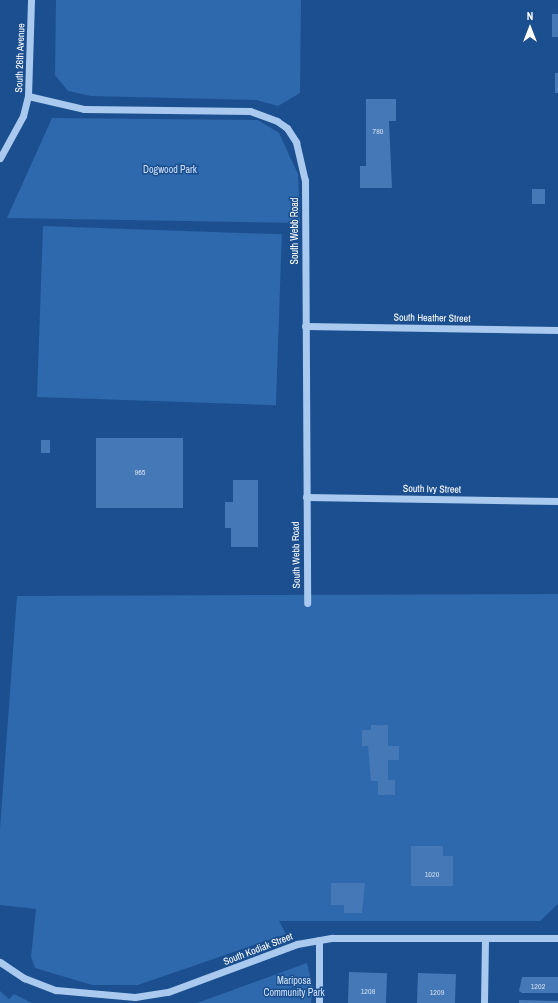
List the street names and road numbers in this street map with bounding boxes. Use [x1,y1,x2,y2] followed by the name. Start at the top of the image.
[13,23,27,93] street label: South 26th Avenue
[289,198,301,264] street label: South Webb Road
[393,311,471,325] street label: South Heather Street
[403,482,461,496] street label: South Ivy Street
[289,521,303,589] street label: South Webb Road
[222,930,294,968] street label: South Kodiak Street

